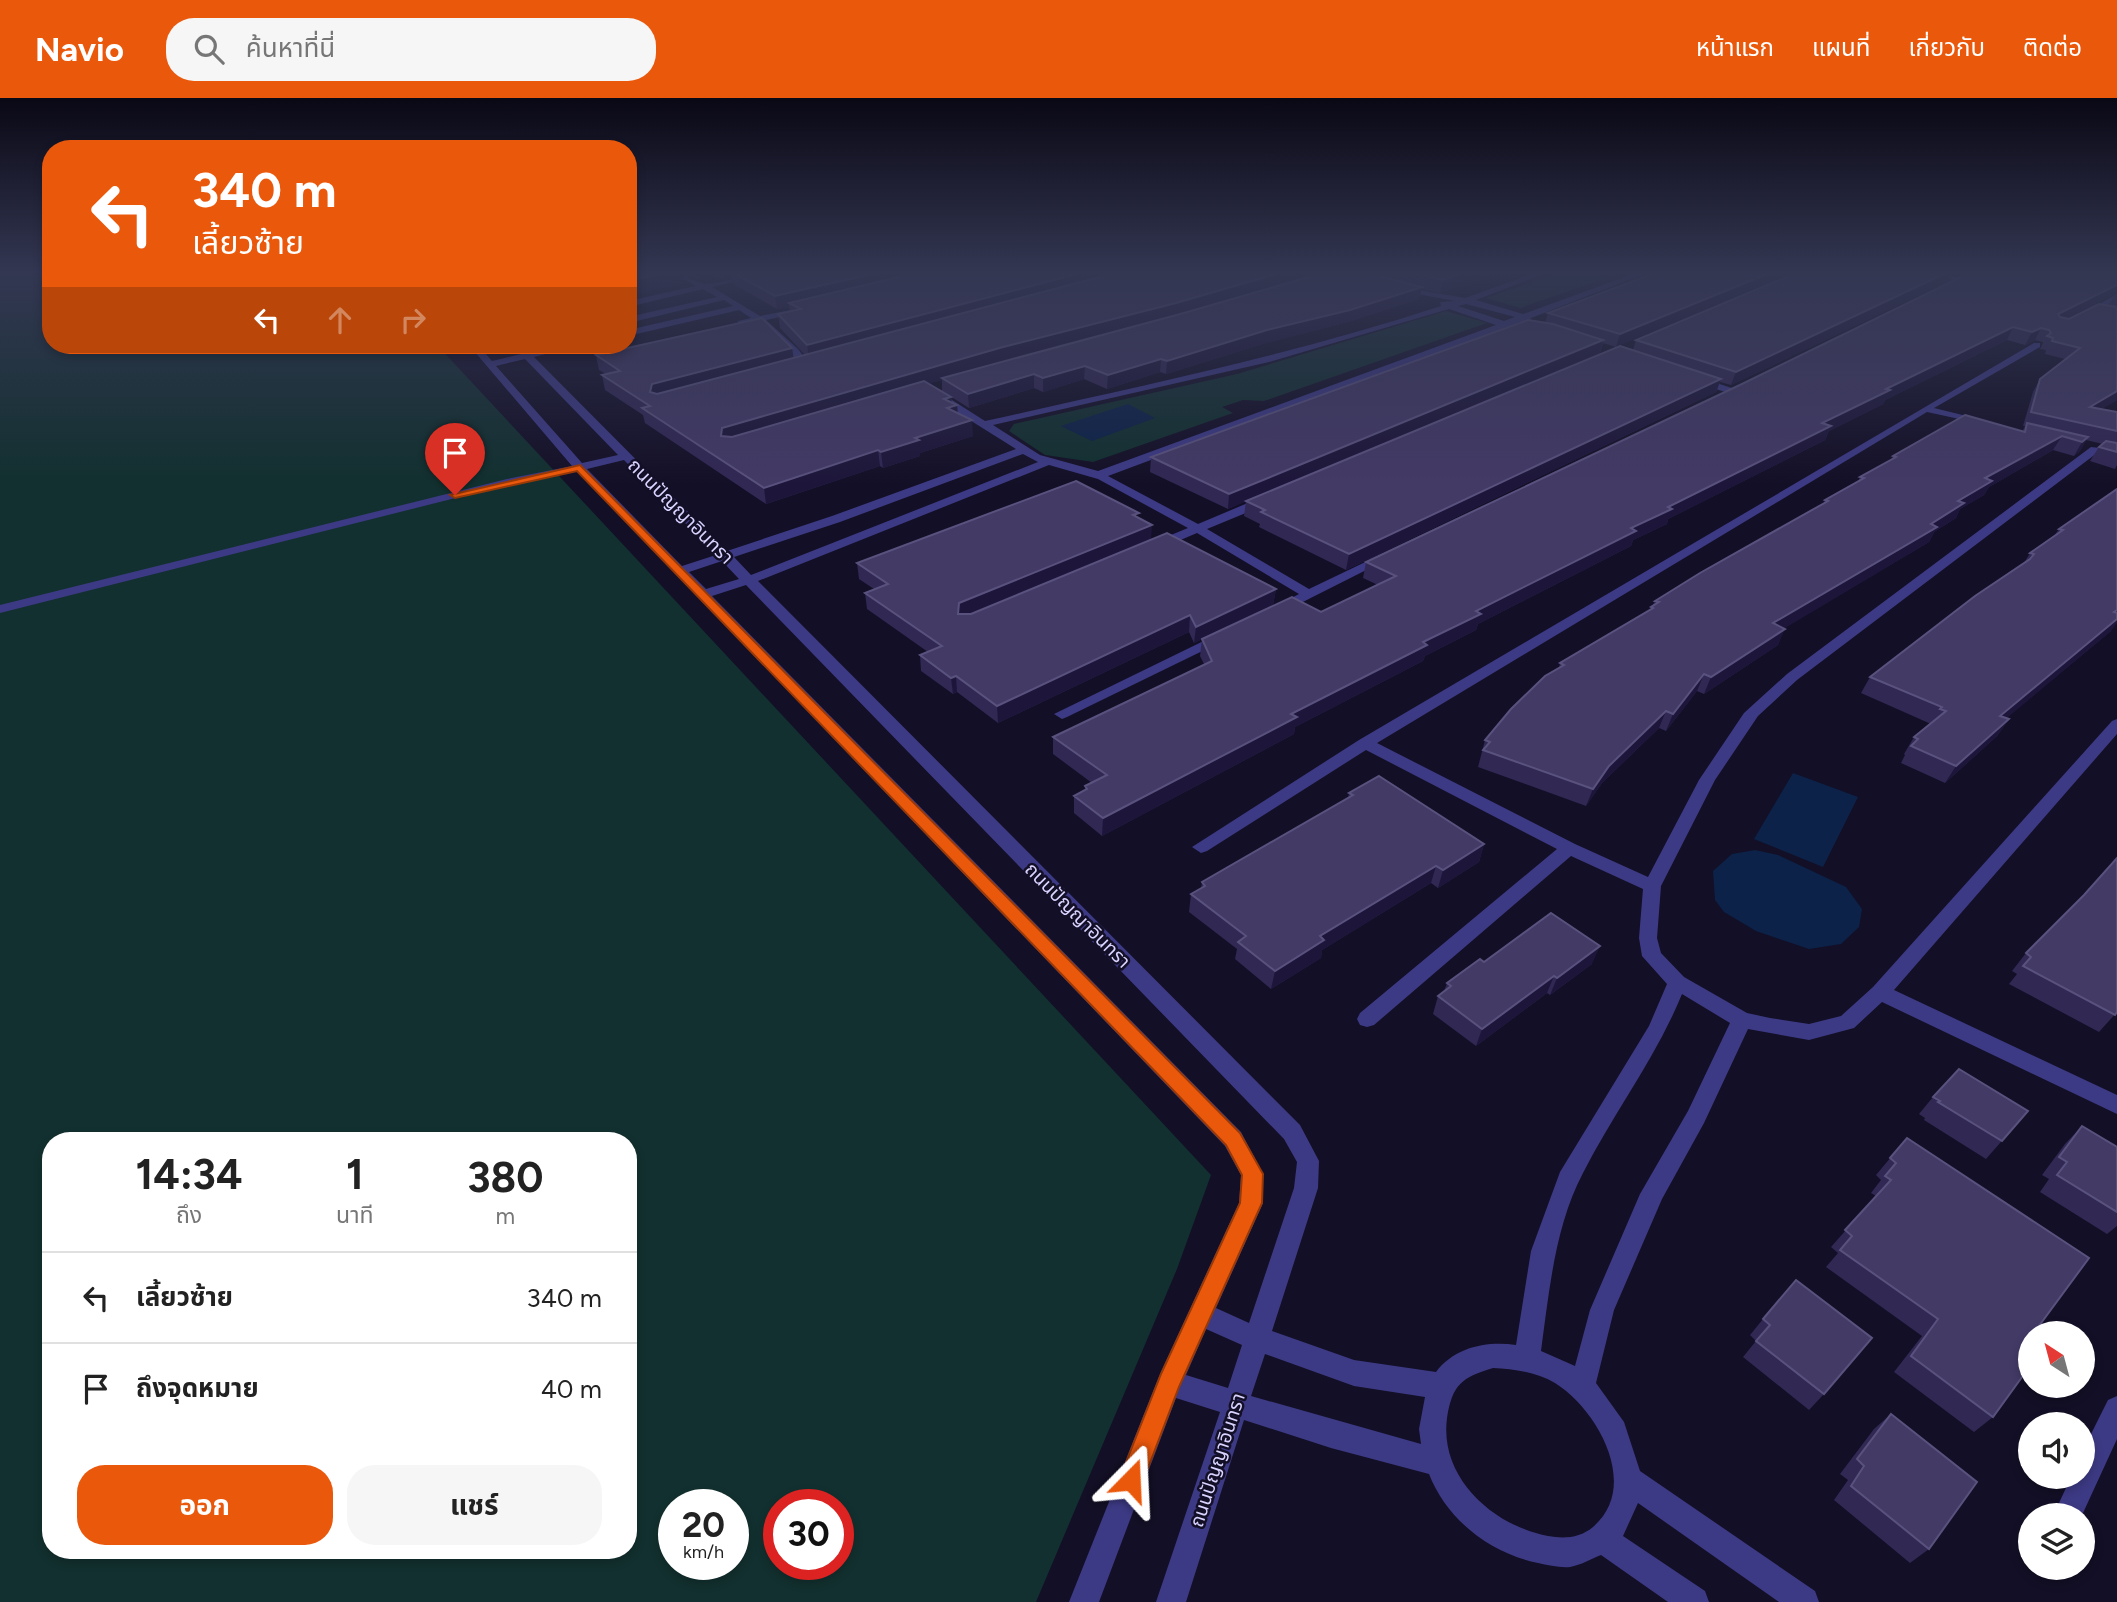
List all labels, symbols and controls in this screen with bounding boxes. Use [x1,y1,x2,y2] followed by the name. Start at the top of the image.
[166,18,656,81] search box
[35,30,124,69] text: Navio
[190,30,228,68] icon: search
[246,32,335,64] text: ค้นหาที่นี่
[1696,33,1774,62] text: หน้าแรก
[1812,33,1870,62] text: แผนที่
[1908,33,1985,62] text: เกี่ยวกับ
[2023,33,2082,62] text: ติดต่อ
[192,160,336,219] text: 340 m
[77,168,168,259] icon: left
[192,224,304,262] text: เลี้ยวซ้าย
[248,301,286,339] icon: left
[321,301,359,339] icon: ahead
[394,301,432,339] icon: right
[425,423,485,495] pin
[436,434,474,472] icon: arrive
[623,454,738,569] street label: ถนนปัญญาอินทรา
[1020,858,1135,973] street label: ถนนปัญญาอินทรา
[136,1149,242,1200] text: 14:34
[346,1149,364,1200] text: 1
[467,1152,543,1203] text: 380
[176,1201,202,1229] text: ถึง
[336,1201,374,1229] text: นาที
[495,1202,515,1230] text: m
[77,1279,115,1317] icon: left
[136,1281,233,1313] text: เลี้ยวซ้าย
[526,1282,602,1314] text: 340 m
[2018,1321,2095,1398] north arrow
[2018,1321,2095,1580] map controls
[77,1370,115,1408] icon: arrive
[136,1372,259,1404] text: ถึงจุดหมาย
[541,1373,602,1405] text: 40 m
[1185,1390,1250,1530] street label: ถนนปัญญาอินทรา
[2018,1412,2095,1489] button: sound
[1094,1443,1168,1517] position arrow
[77,1465,333,1545] button: ออก
[347,1465,602,1545] button: แชร์
[763,1489,854,1580] speed limit sign: 30
[2018,1503,2095,1580] button: layers
[682,1504,725,1546] text: 20
[683,1541,724,1563] text: km/h

